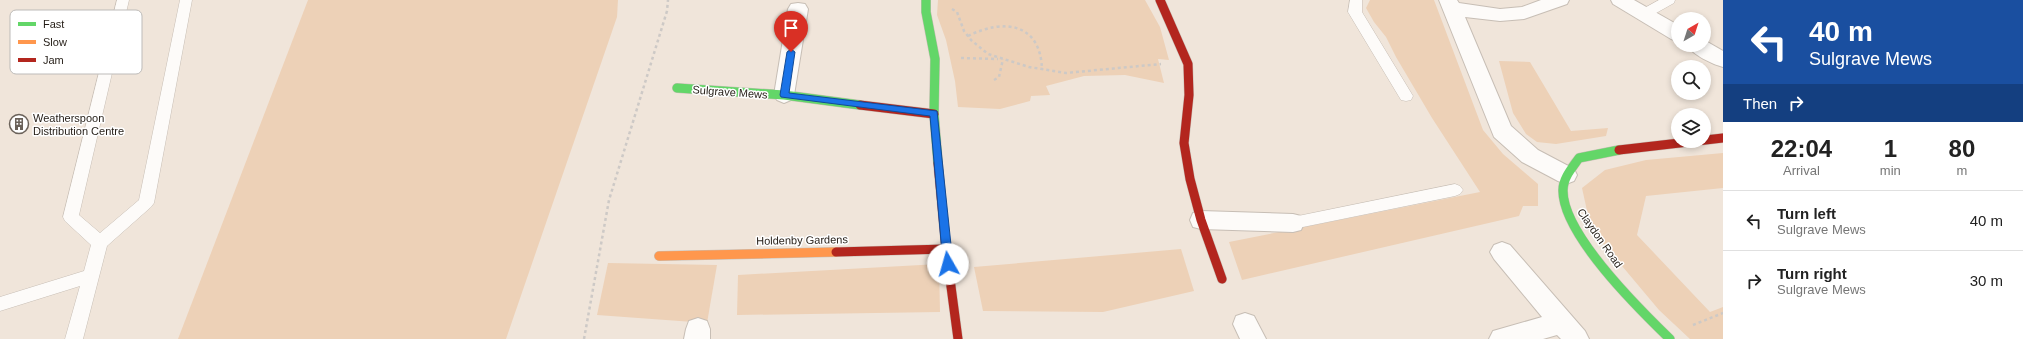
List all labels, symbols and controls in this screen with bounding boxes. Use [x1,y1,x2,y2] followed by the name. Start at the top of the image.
[10,10,142,74] legend
[774,11,808,52] pin
[1671,12,1711,52] north arrow
[1671,12,1711,148] map controls
[1743,16,1795,68] icon: left
[1809,16,1873,47] text: 40 m
[780,17,802,39] icon: arrive
[43,18,64,30] text: Fast
[43,36,67,48] text: Slow
[1809,49,1932,69] text: Sulgrave Mews
[43,54,64,66] text: Jam
[1671,60,1711,100] button: search
[692,83,768,101] street label: Sulgrave Mews
[1785,92,1807,114] icon: right
[1743,95,1777,112] text: Then
[1671,108,1711,148] button: layers
[33,112,124,137] place label: Weatherspoon Distribution Centre
[8,113,30,135] building icon: Weatherspoon Distribution Centre
[1771,135,1832,162] text: 22:04
[1884,135,1897,162] text: 1
[1949,135,1975,162] text: 80
[1783,163,1820,178] text: Arrival
[1880,163,1901,178] text: min
[1956,163,1967,178] text: m
[1777,205,1836,222] text: Turn left
[1575,206,1625,270] street label: Claydon Road
[1743,210,1765,232] icon: left
[1970,212,2003,229] text: 40 m
[1777,222,1866,237] text: Sulgrave Mews
[756,233,848,247] street label: Holdenby Gardens
[927,243,969,285] position arrow
[1777,265,1847,282] text: Turn right
[1743,270,1765,292] icon: right
[1970,272,2003,289] text: 30 m
[1777,282,1866,297] text: Sulgrave Mews

